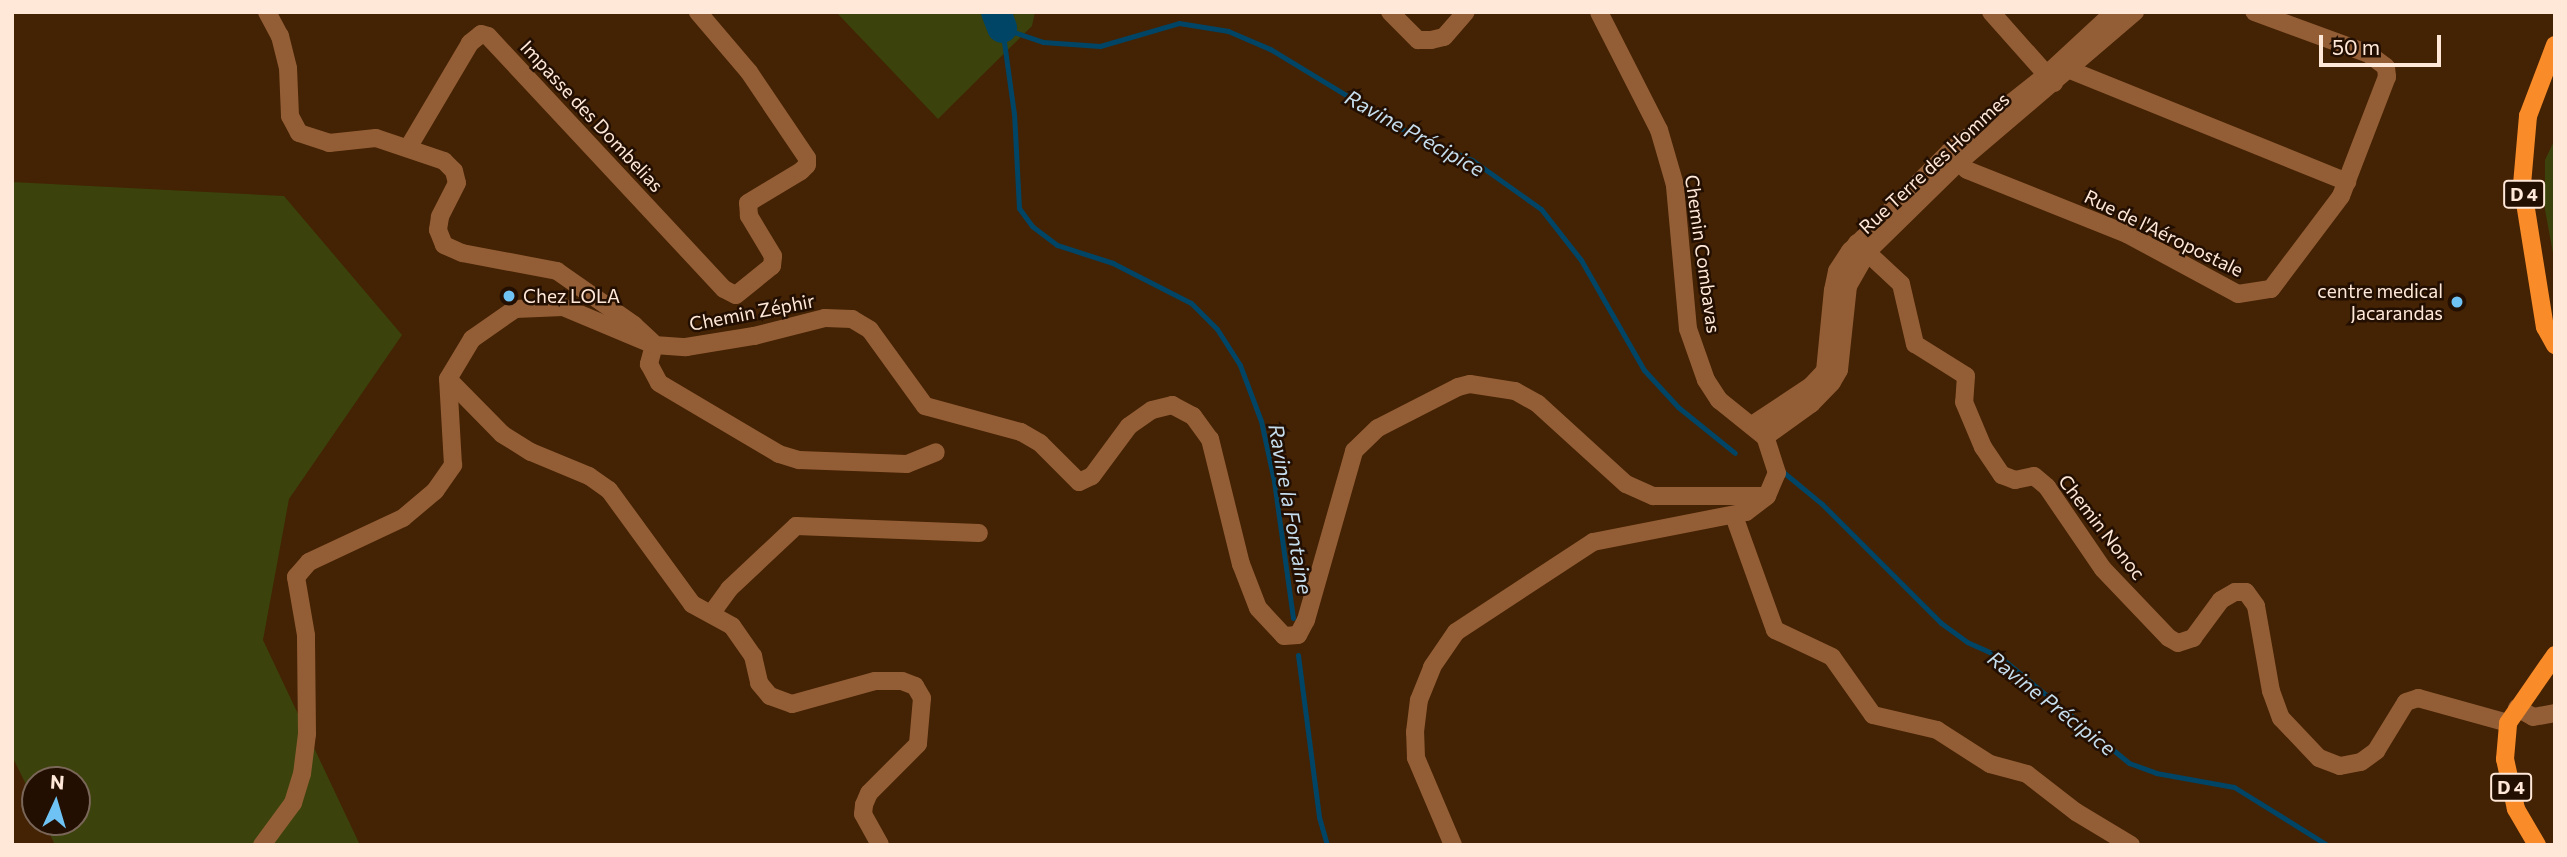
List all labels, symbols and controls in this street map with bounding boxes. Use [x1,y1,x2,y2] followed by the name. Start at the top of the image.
[2322,21,2444,65] scale bar
[2332,34,2380,59] text: 50 m
[516,36,668,196] street label: Impasse des Dombelias
[1341,84,1489,182] water label: Ravine Précipice
[1854,88,2014,238] street label: Rue Terre des Hommes
[1681,173,1725,335] street label: Chemin Combavas
[2503,180,2545,209] road number: D 4
[2081,185,2247,281] street label: Rue de l'Aéropostale
[2317,280,2443,324] place label: centre medical Jacarandas
[523,285,620,307] place label: Chez LOLA
[501,288,517,304] marker: Chez LOLA
[687,289,817,335] street label: Chemin Zéphir
[2449,294,2465,310] marker: centre medical Jacarandas
[1264,422,1318,596] water label: Ravine la Fontaine
[2054,470,2150,584] street label: Chemin Nonoc
[1983,645,2121,761] water label: Ravine Précipice
[21,766,91,836] north arrow
[49,770,65,794] text: N
[2490,772,2532,802] road number: D 4

